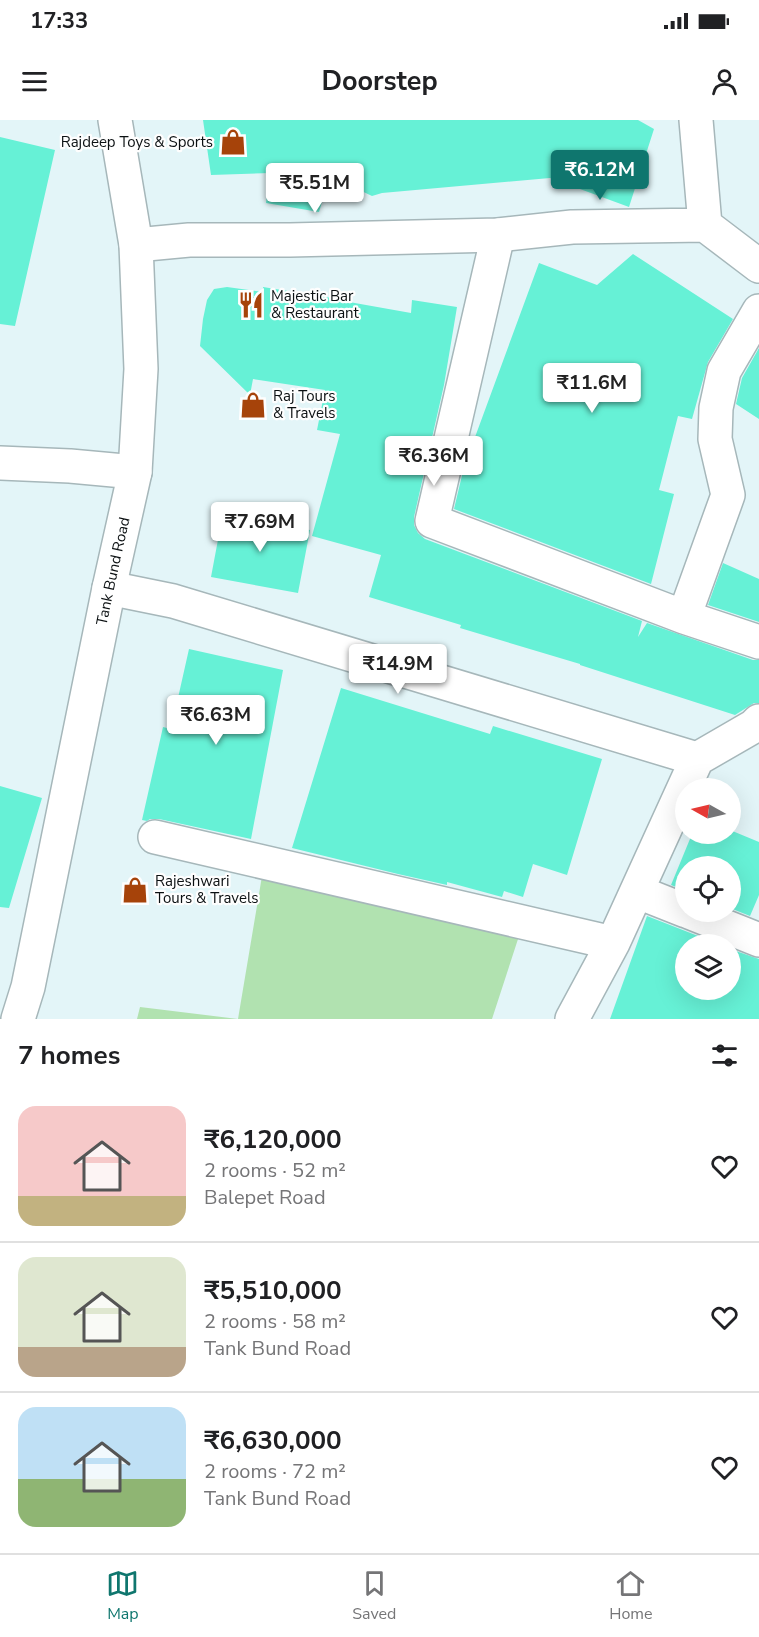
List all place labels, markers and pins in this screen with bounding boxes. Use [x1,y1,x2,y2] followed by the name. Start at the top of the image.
[218,127,248,157] shop icon: Rajdeep Toys & Sports
[61,132,213,152] place label: Rajdeep Toys & Sports
[551,150,649,201] pin: ₹6.12M
[266,163,364,214] pin: ₹5.51M
[271,286,360,323] place label: Majestic Bar & Restaurant
[236,290,266,320] restaurant icon: Majestic Bar & Restaurant
[543,363,641,414] pin: ₹11.6M
[273,386,336,423] place label: Raj Tours & Travels
[238,390,268,420] shop icon: Raj Tours & Travels
[385,436,483,487] pin: ₹6.36M
[211,502,309,553] pin: ₹7.69M
[349,644,447,695] pin: ₹14.9M
[167,695,265,746] pin: ₹6.63M
[155,871,258,908] place label: Rajeshwari Tours & Travels
[120,875,150,905] shop icon: Rajeshwari Tours & Travels

